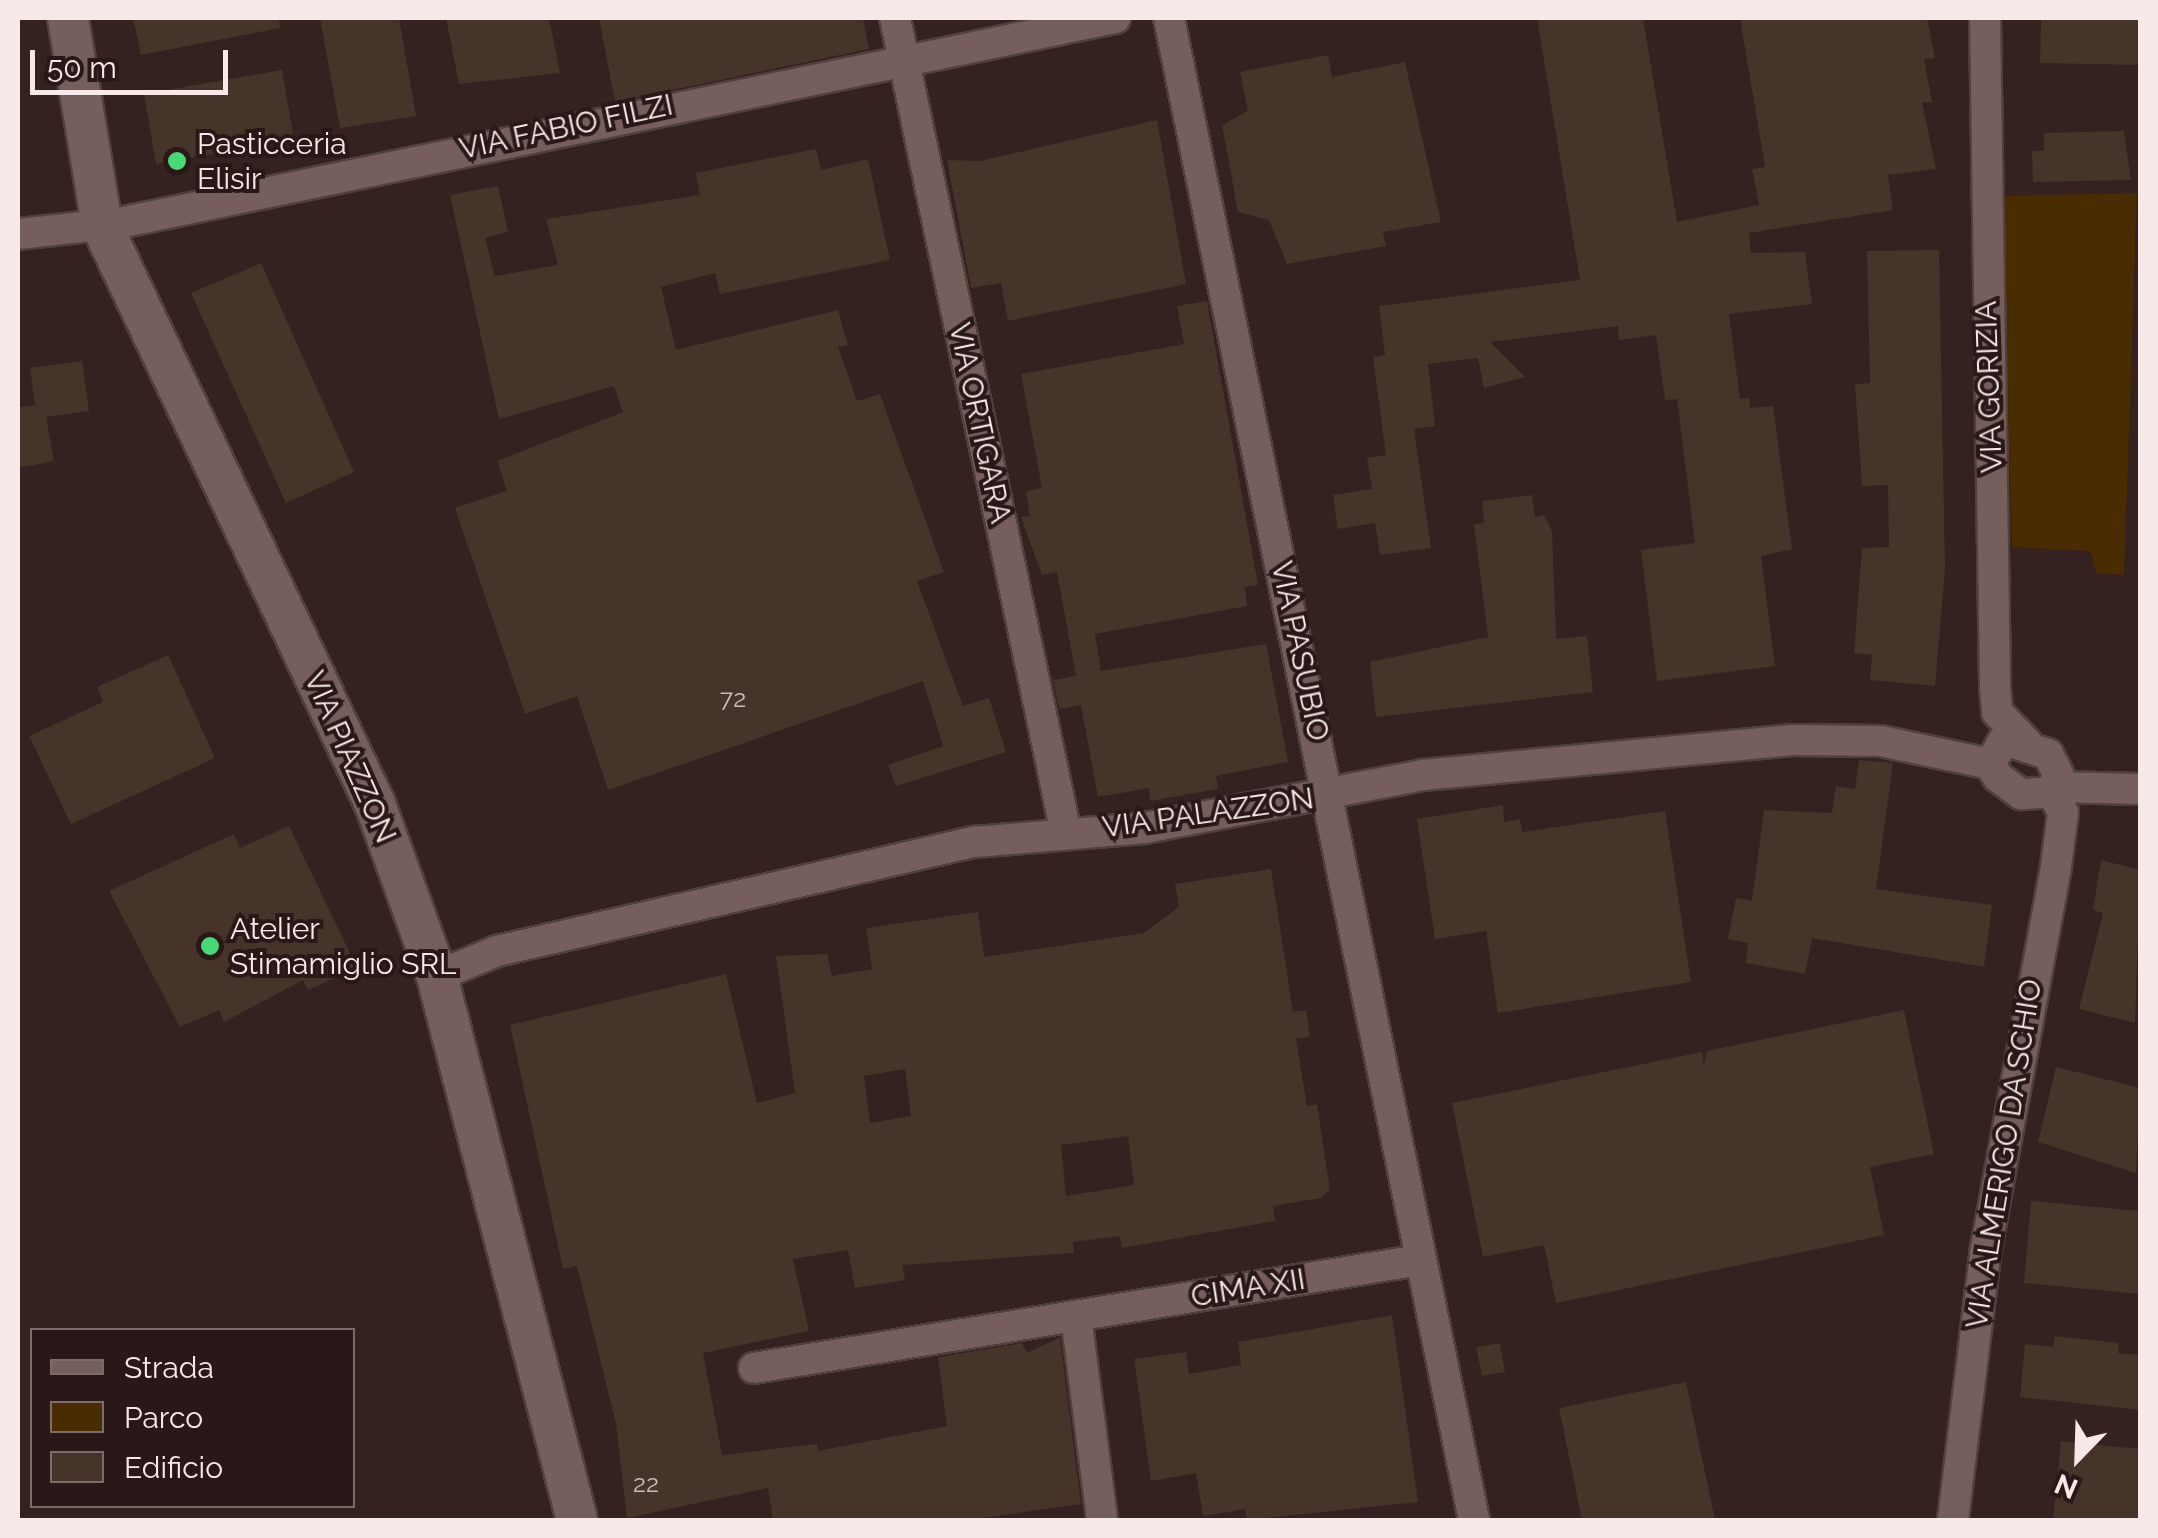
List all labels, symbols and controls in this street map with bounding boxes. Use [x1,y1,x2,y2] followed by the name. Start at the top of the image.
[35,30,232,92] scale bar
[47,50,117,85] text: 50 m
[455,87,677,167] street label: VIA FABIO FILZI
[197,126,347,196] place label: Pasticceria Elisir
[166,150,188,172] marker: Pasticceria Elisir
[1968,300,2010,474] street label: VIA GORIZIA
[941,319,1019,527] street label: VIA ORTIGARA
[1263,557,1337,745] street label: VIA PASUBIO
[296,665,404,849] street label: VIA PIAZZON
[720,683,746,713] house number: 72
[1100,780,1316,846] street label: VIA PALAZZON
[230,911,457,982] place label: Atelier Stimamiglio SRL
[199,935,221,957] marker: Atelier Stimamiglio SRL
[1958,975,2050,1333] street label: VIA ALMERIGO DA SCHIO
[1188,1261,1308,1315] street label: CIMA XII
[30,1328,355,1508] legend
[124,1350,214,1385] text: Strada
[124,1400,203,1435] text: Parco
[2028,1408,2128,1508] north arrow
[124,1450,223,1485] text: Edificio
[2050,1467,2082,1505] text: N
[633,1468,659,1498] house number: 22

